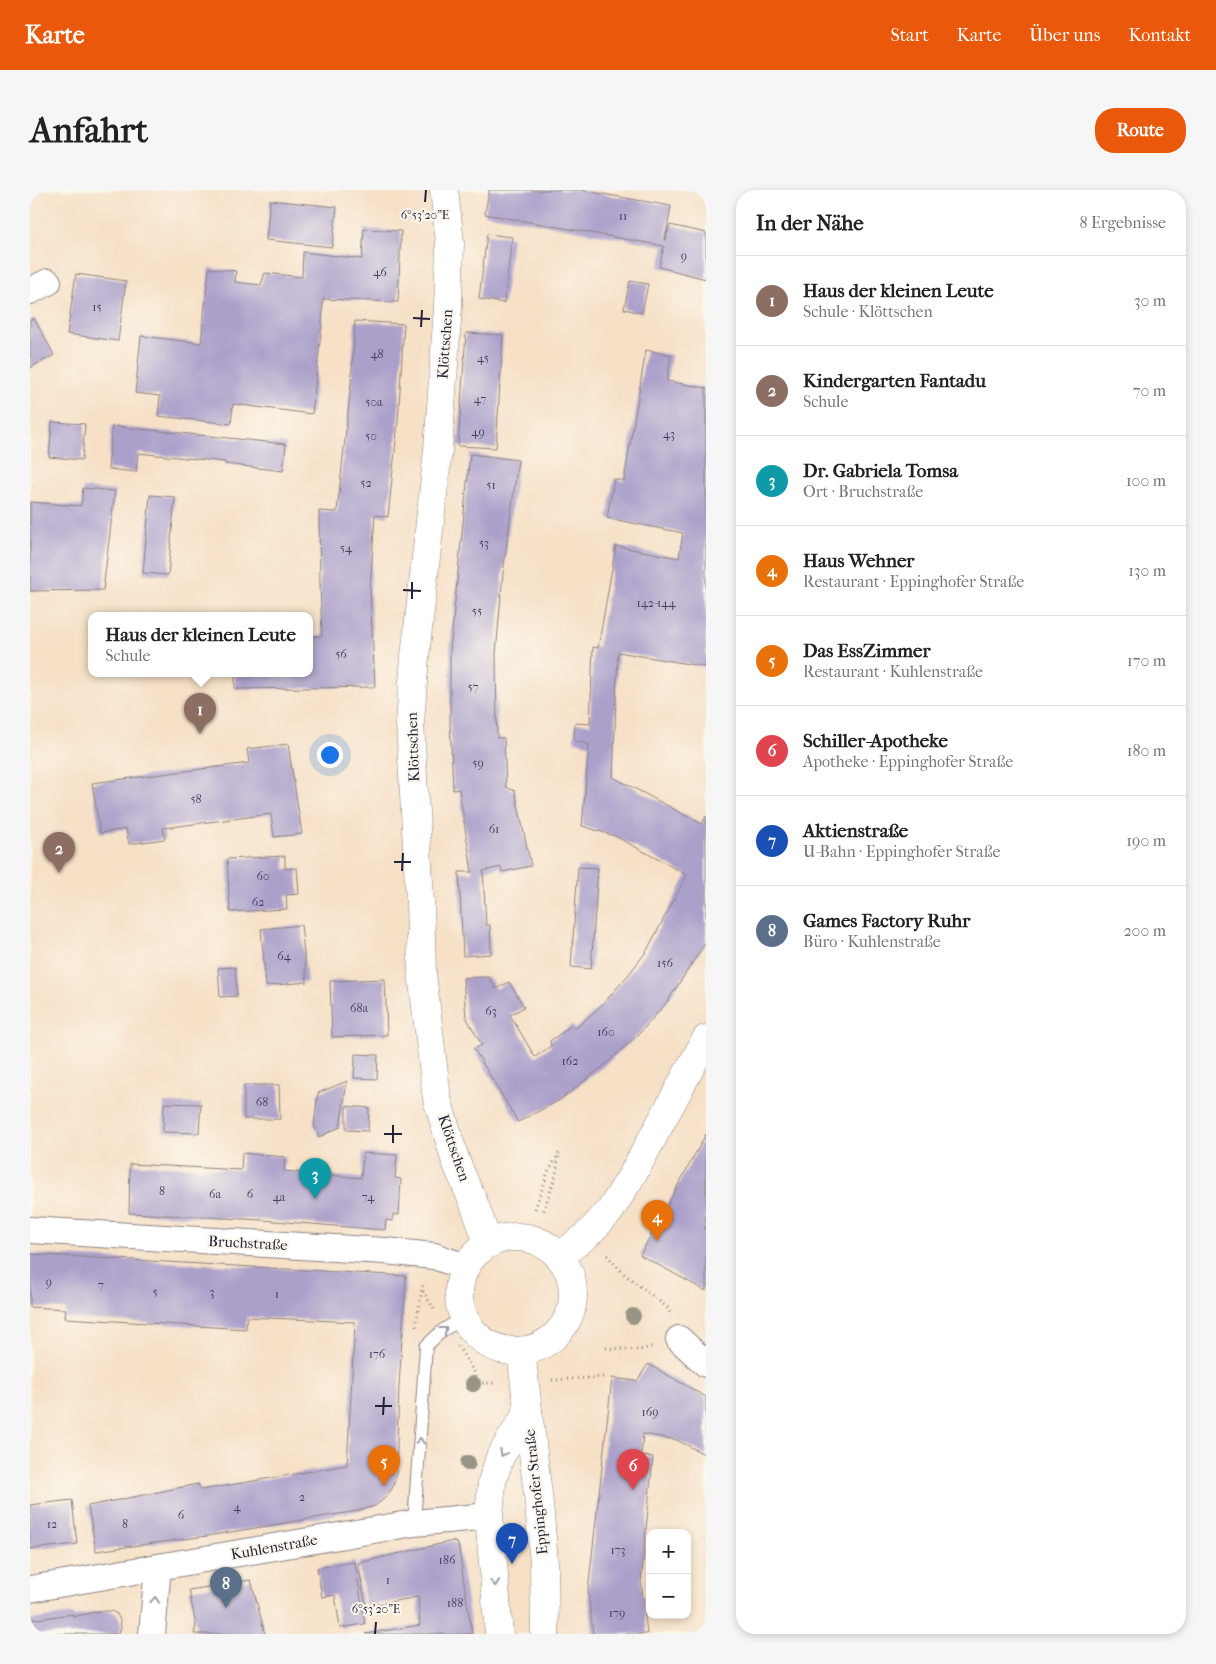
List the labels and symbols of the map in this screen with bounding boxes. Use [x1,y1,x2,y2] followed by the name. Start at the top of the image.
[401,208,449,222] text: 6°53'20"E
[619,209,627,223] house number: 11
[681,249,687,263] house number: 9
[373,265,387,279] house number: 46
[92,300,102,314] house number: 15
[434,308,456,379] street label: Klöttschen
[370,347,384,361] house number: 48
[477,351,489,365] house number: 45
[474,392,486,406] house number: 47
[365,395,383,409] house number: 50a
[471,425,485,439] house number: 49
[663,427,675,441] house number: 43
[365,429,377,443] house number: 50
[360,476,372,490] house number: 52
[486,478,496,492] house number: 51
[479,536,489,550] house number: 53
[340,541,353,555] house number: 54
[636,596,676,610] house number: 142-144
[472,604,482,618] house number: 55
[335,647,347,661] house number: 56
[468,680,479,694] house number: 57
[184,693,216,734] pin: 1
[403,712,423,782] street label: Klöttschen
[317,742,343,768] your location
[472,756,484,770] house number: 59
[190,792,202,806] house number: 58
[489,822,499,836] house number: 61
[43,832,75,873] pin: 2
[256,869,270,883] house number: 60
[252,895,264,909] house number: 62
[277,949,292,963] house number: 64
[657,956,673,970] house number: 156
[350,1001,368,1015] house number: 68a
[485,1004,497,1018] house number: 63
[597,1025,615,1039] house number: 160
[562,1054,578,1068] house number: 162
[256,1095,268,1109] house number: 68
[434,1112,474,1184] street label: Klöttschen
[299,1158,331,1199] pin: 3
[159,1184,165,1198] house number: 8
[209,1187,221,1201] house number: 6a
[247,1187,254,1201] house number: 6
[273,1190,286,1204] house number: 4a
[362,1190,375,1204] house number: 74
[641,1200,673,1241] pin: 4
[208,1232,289,1254] street label: Bruchstraße
[46,1275,52,1289] house number: 9
[98,1278,104,1292] house number: 7
[152,1285,158,1299] house number: 5
[210,1285,215,1299] house number: 3
[275,1287,279,1301] house number: 1
[438,1327,448,1336] one-way arrow
[369,1347,386,1361] house number: 176
[641,1405,659,1419] house number: 169
[520,1428,552,1556] street label: Eppinghofer Straße
[415,1437,426,1445] one-way arrow
[368,1445,400,1486] pin: 5
[499,1448,509,1457] one-way arrow
[617,1449,649,1490] pin: 6
[299,1490,305,1504] house number: 2
[233,1500,241,1514] house number: 4
[178,1508,185,1522] house number: 6
[47,1517,57,1531] house number: 12
[122,1517,128,1531] house number: 8
[496,1523,528,1564] pin: 7
[229,1530,319,1563] street label: Kuhlenstraße
[611,1543,626,1557] house number: 173
[439,1553,456,1567] house number: 186
[210,1567,242,1608] pin: 8
[386,1573,390,1587] house number: 1
[489,1579,500,1587] one-way arrow
[149,1596,160,1604] one-way arrow
[447,1596,463,1610] house number: 188
[352,1602,400,1616] text: 6°53'20"E
[609,1606,625,1620] house number: 179

